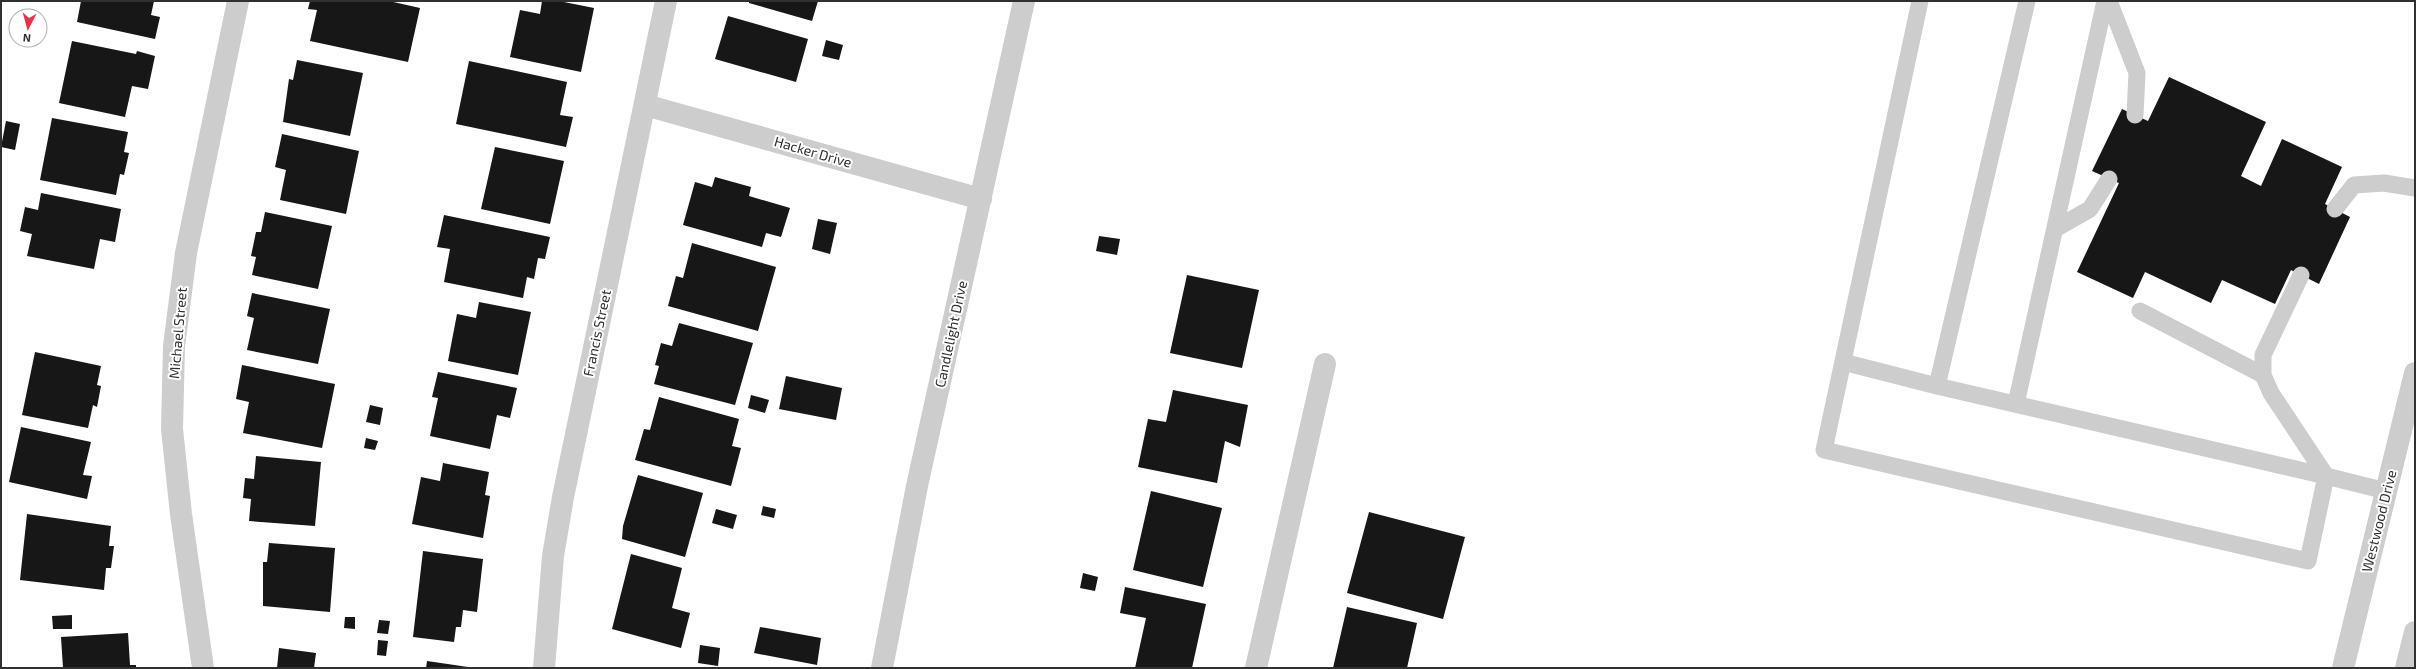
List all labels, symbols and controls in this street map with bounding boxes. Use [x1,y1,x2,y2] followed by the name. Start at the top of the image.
[8,8,48,48] north arrow
[22,32,32,45] text: N
[772,132,854,171] street label: Hacker Drive
[931,279,970,389] street label: Candlelight Drive
[165,286,190,379] street label: Michael Street
[579,288,614,378] street label: Francis Street
[2358,468,2399,574] street label: Westwood Drive

